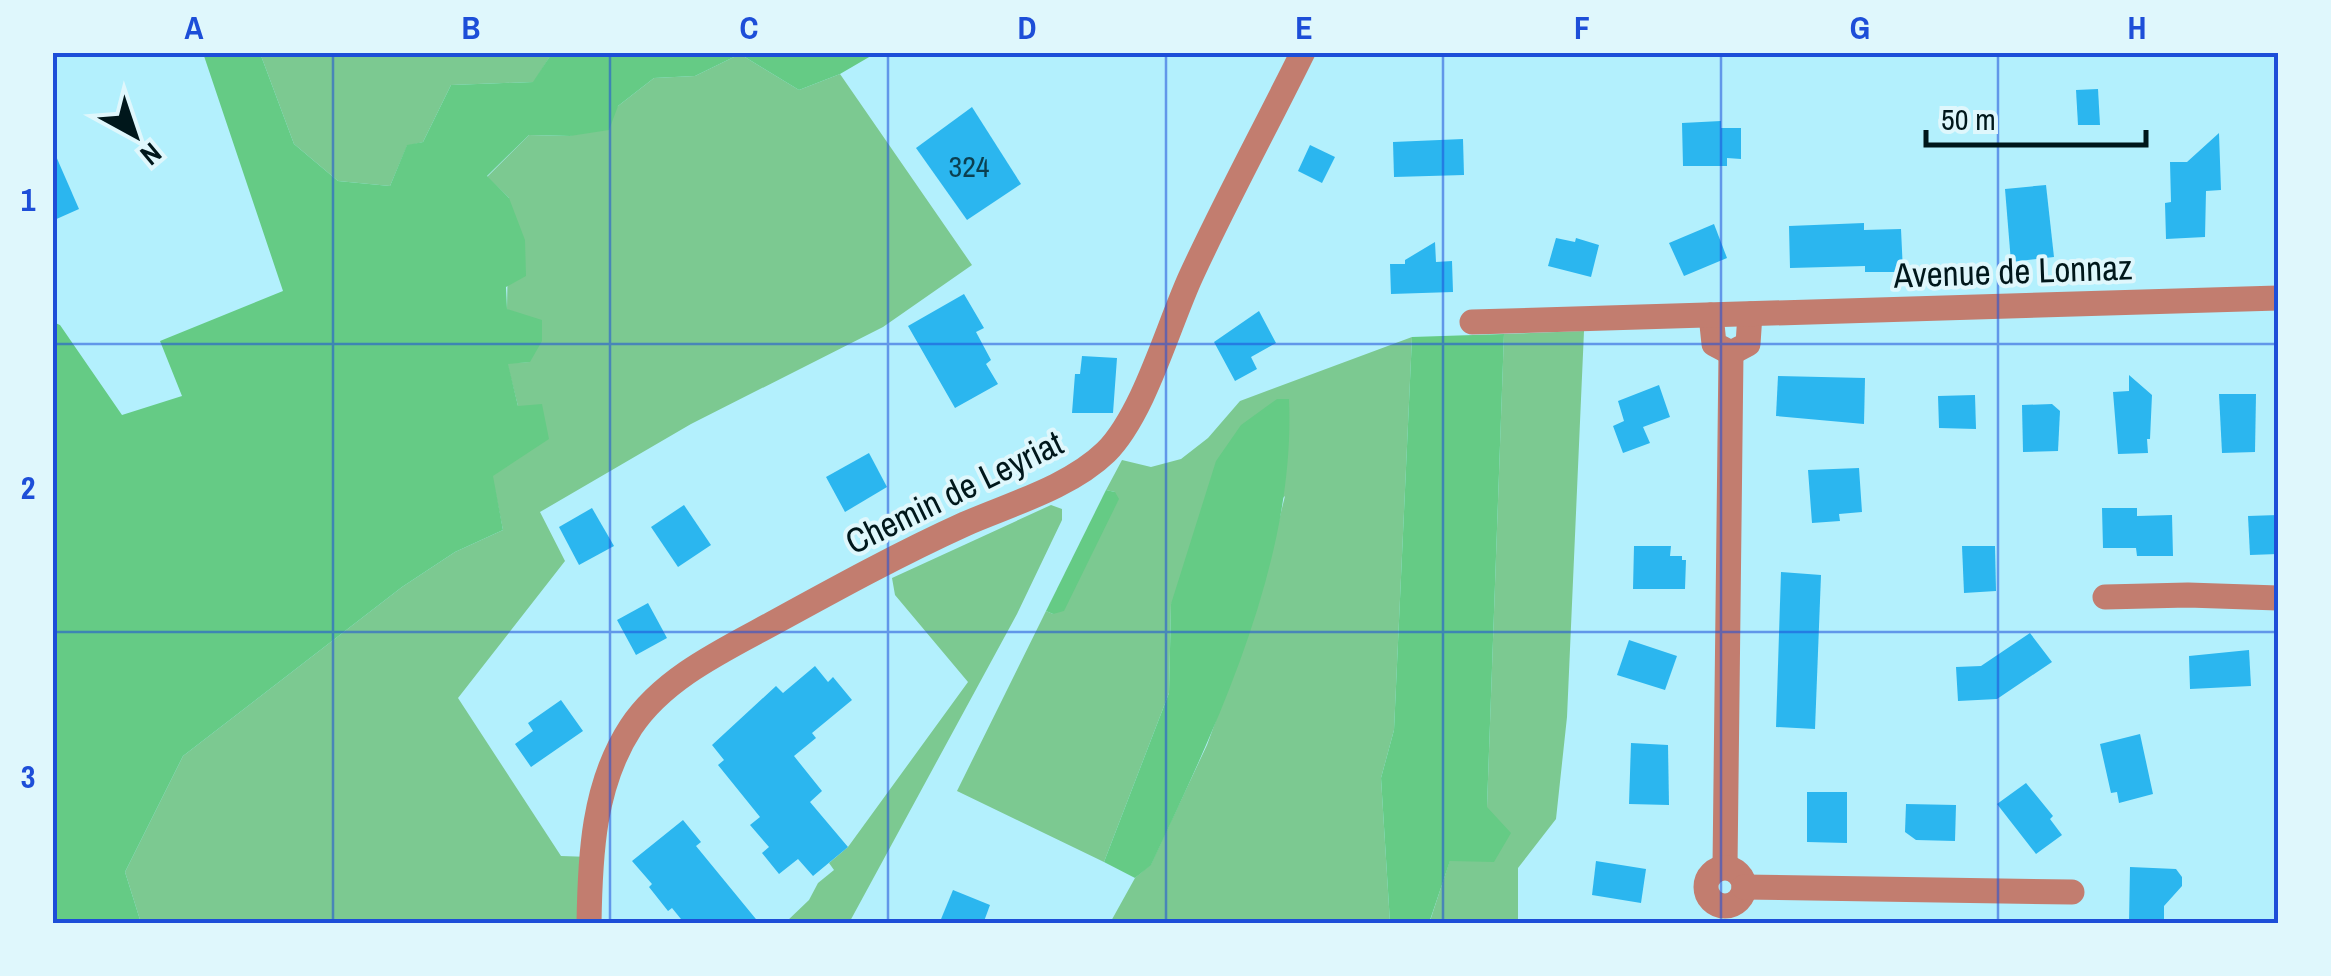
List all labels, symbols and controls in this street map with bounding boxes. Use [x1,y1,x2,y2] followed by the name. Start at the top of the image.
[185,6,204,49] text: A
[462,6,480,49] text: B
[740,6,758,49] text: C
[1018,6,1036,49] text: D
[1295,6,1313,49] text: E
[1574,6,1590,49] text: F
[1850,6,1870,49] text: G
[2128,6,2146,49] text: H
[85,85,185,185] north arrow
[1926,85,2146,147] scale bar
[1941,99,1996,139] text: 50 m
[133,134,170,174] text: N
[948,146,990,186] house number: 324
[21,178,36,221] text: 1
[1892,243,2133,299] street label: Avenue de Lonnaz
[838,419,1070,565] street label: Chemin de Leyriat
[21,466,35,509] text: 2
[21,755,35,798] text: 3

